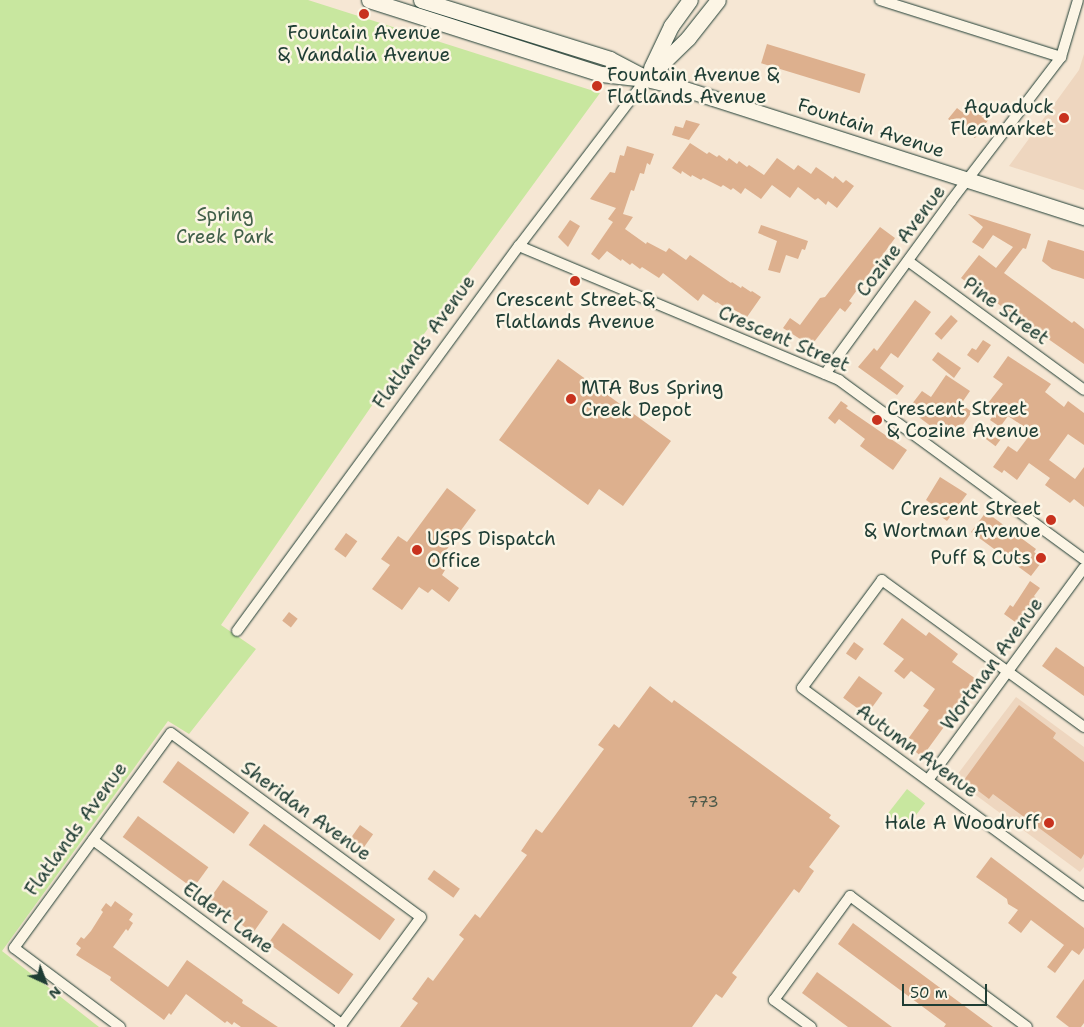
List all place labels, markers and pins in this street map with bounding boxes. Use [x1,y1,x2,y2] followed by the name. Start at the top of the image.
[358,8,370,20] marker: Fountain Avenue & Vandalia Avenue
[278,22,450,66] place label: Fountain Avenue & Vandalia Avenue
[607,64,779,108] place label: Fountain Avenue & Flatlands Avenue
[591,80,603,92] marker: Fountain Avenue & Flatlands Avenue
[951,96,1054,140] place label: Aquaduck Fleamarket
[1058,112,1070,124] marker: Aquaduck Fleamarket
[569,275,581,287] marker: Crescent Street & Flatlands Avenue
[495,289,655,333] place label: Crescent Street & Flatlands Avenue
[581,377,723,421] place label: MTA Bus Spring Creek Depot
[565,393,577,405] marker: MTA Bus Spring Creek Depot
[887,398,1039,442] place label: Crescent Street & Cozine Avenue
[871,414,883,426] marker: Crescent Street & Cozine Avenue
[864,498,1041,542] place label: Crescent Street & Wortman Avenue
[1045,514,1057,526] marker: Crescent Street & Wortman Avenue
[427,528,556,572] place label: USPS Dispatch Office
[411,544,423,556] marker: USPS Dispatch Office
[931,547,1031,569] place label: Puff & Cuts
[1035,552,1047,564] marker: Puff & Cuts
[885,812,1039,834] place label: Hale A Woodruff
[1043,817,1055,829] marker: Hale A Woodruff

